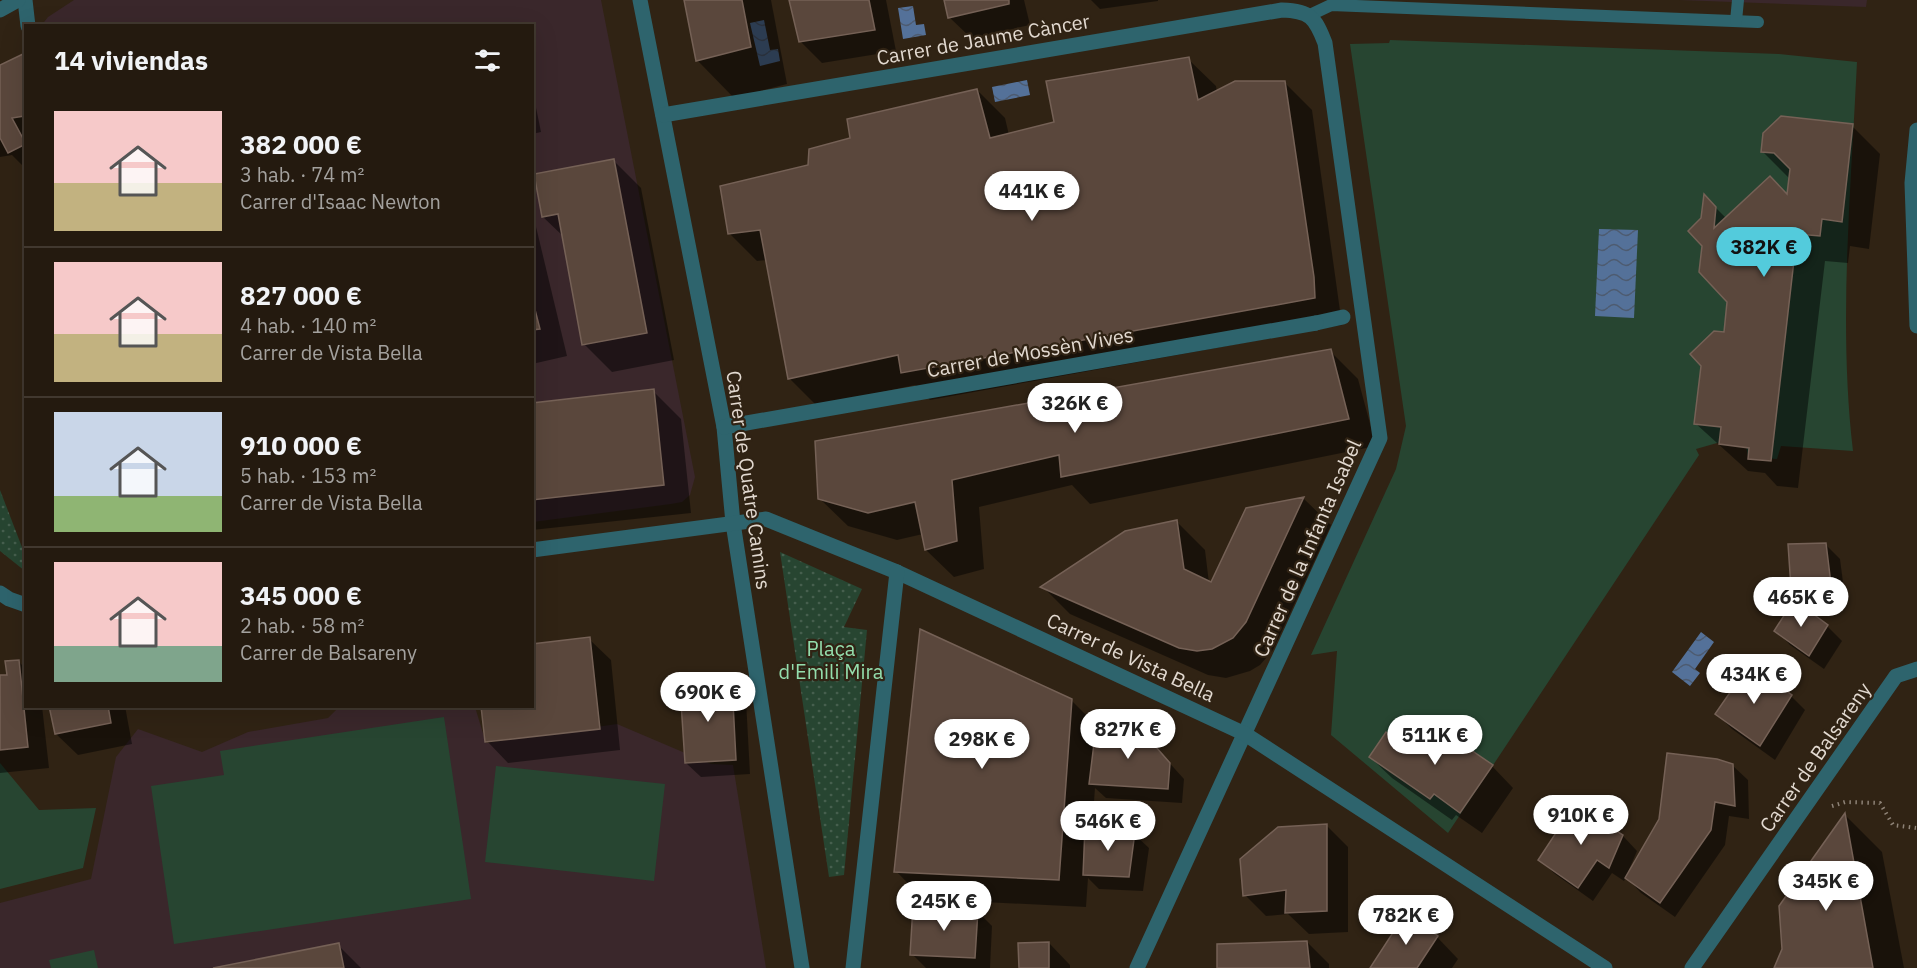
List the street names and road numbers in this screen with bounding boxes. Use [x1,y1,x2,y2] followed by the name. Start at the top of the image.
[874,7,1092,71] street label: Carrer de Jaume Càncer
[925,321,1135,383] street label: Carrer de Mossèn Vives
[720,369,778,591] street label: Carrer de Quatre Camins
[1247,435,1367,661] street label: Carrer de la Infanta Isabel
[1042,606,1220,708] street label: Carrer de Vista Bella
[1753,677,1877,837] street label: Carrer de Balsareny

